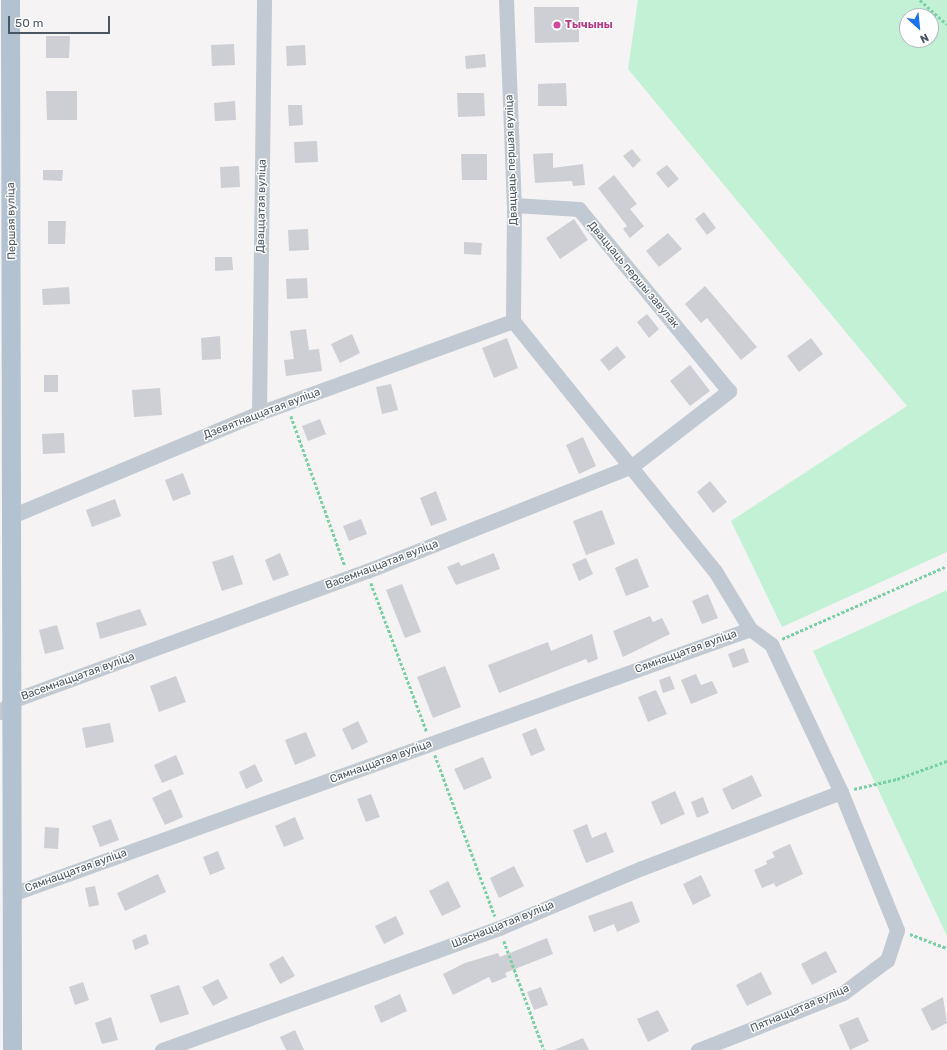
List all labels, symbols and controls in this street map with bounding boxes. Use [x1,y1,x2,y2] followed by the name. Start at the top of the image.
[10,8,112,34] scale bar
[899,8,939,48] north arrow
[15,16,43,30] text: 50 m
[565,18,613,32] place label: Тычыны
[552,20,562,30] marker: Тычыны
[918,31,931,46] text: N
[503,94,521,226] street label: Дваццаць першая вуліца
[255,159,269,253] street label: Дваццатая вуліца
[5,182,19,260] street label: Першая вуліца
[585,219,681,331] street label: Дваццаць першы завулак
[202,386,322,442] street label: Дзевятнаццатая вуліца
[324,537,440,593] street label: Васемнаццатая вуліца
[633,627,739,677] street label: Сямнаццатая вуліца
[19,650,137,704] street label: Васемнаццатая вуліца
[328,737,434,787] street label: Сямнаццатая вуліца
[23,846,129,896] street label: Сямнаццатая вуліца
[450,898,556,952] street label: Шаснаццатая вуліца
[749,982,851,1036] street label: Пятнаццатая вуліца

